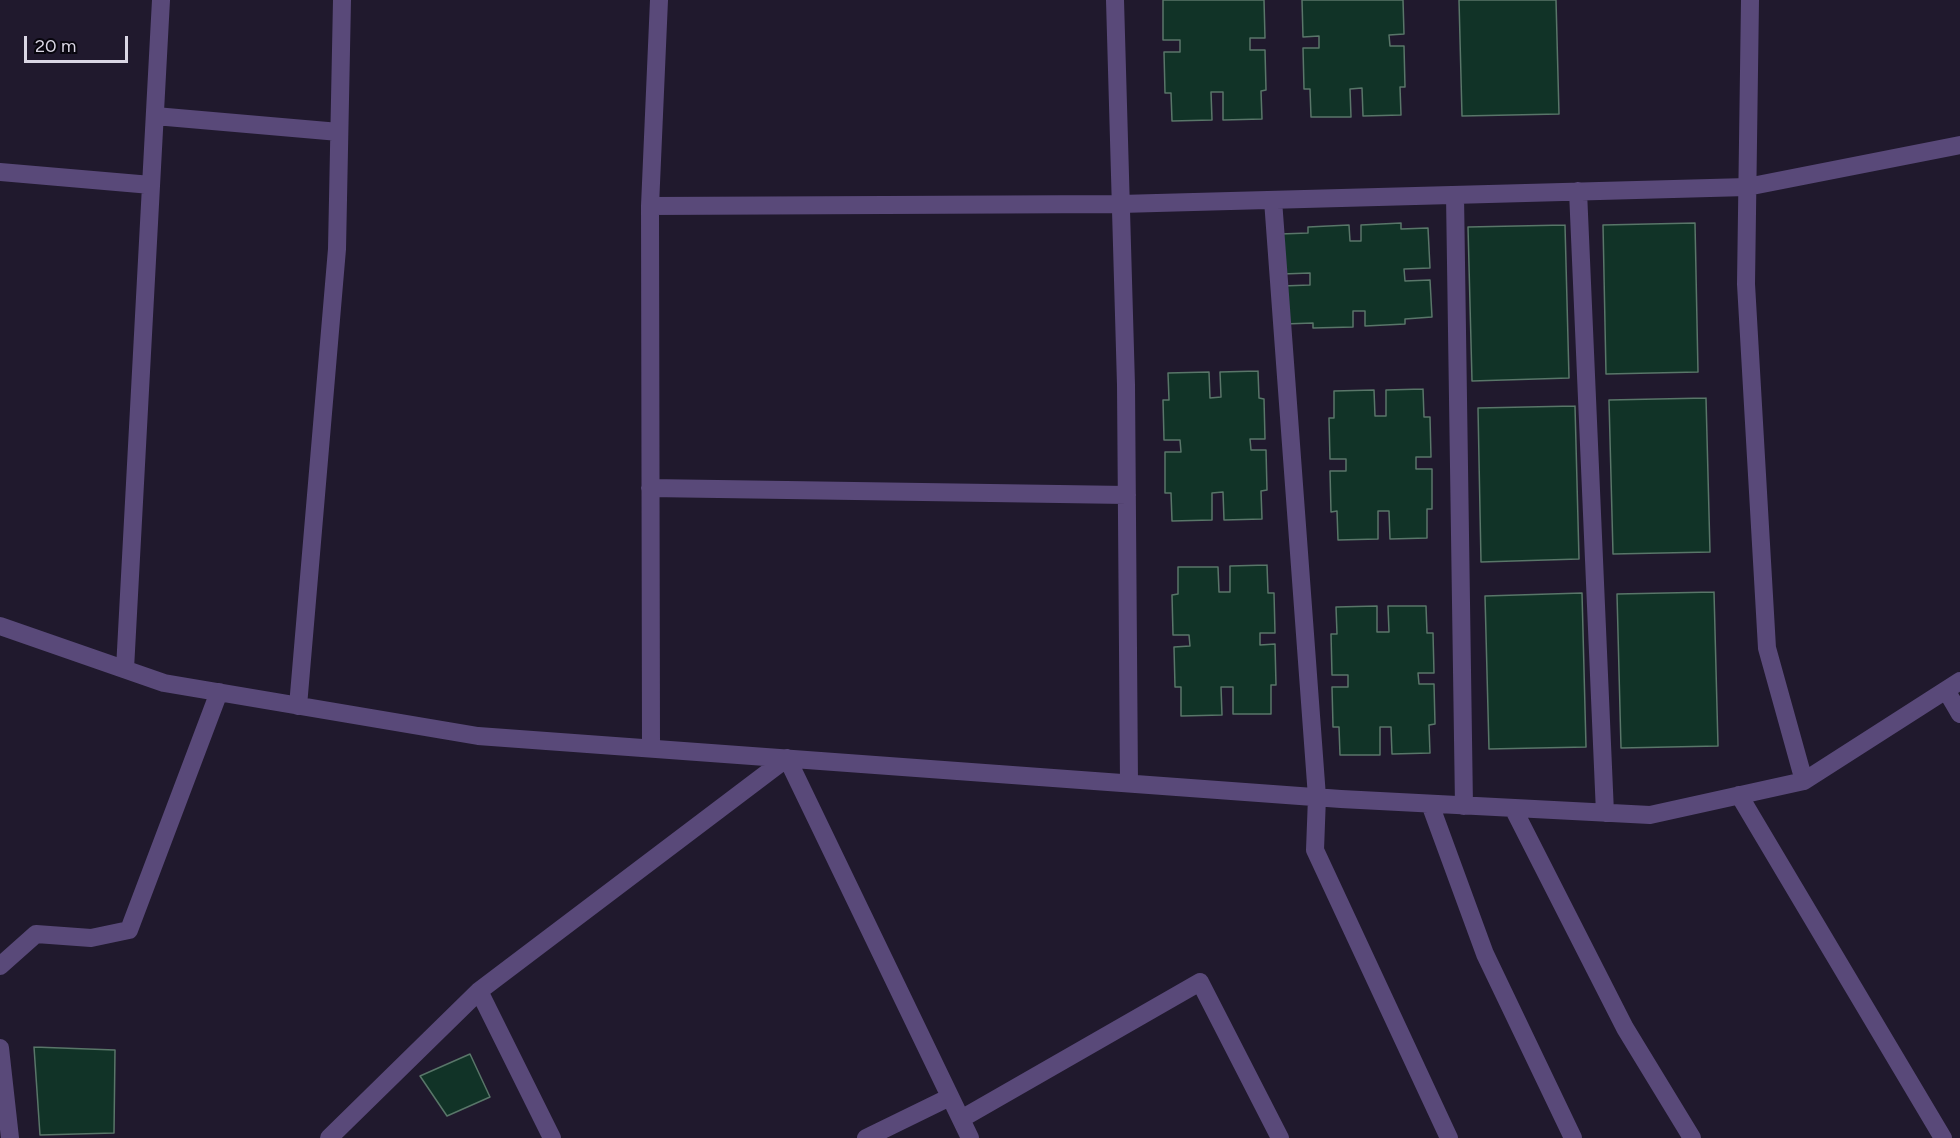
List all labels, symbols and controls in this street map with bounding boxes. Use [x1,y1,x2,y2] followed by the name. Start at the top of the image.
[27,24,130,62] scale bar
[35,35,76,57] text: 20 m

